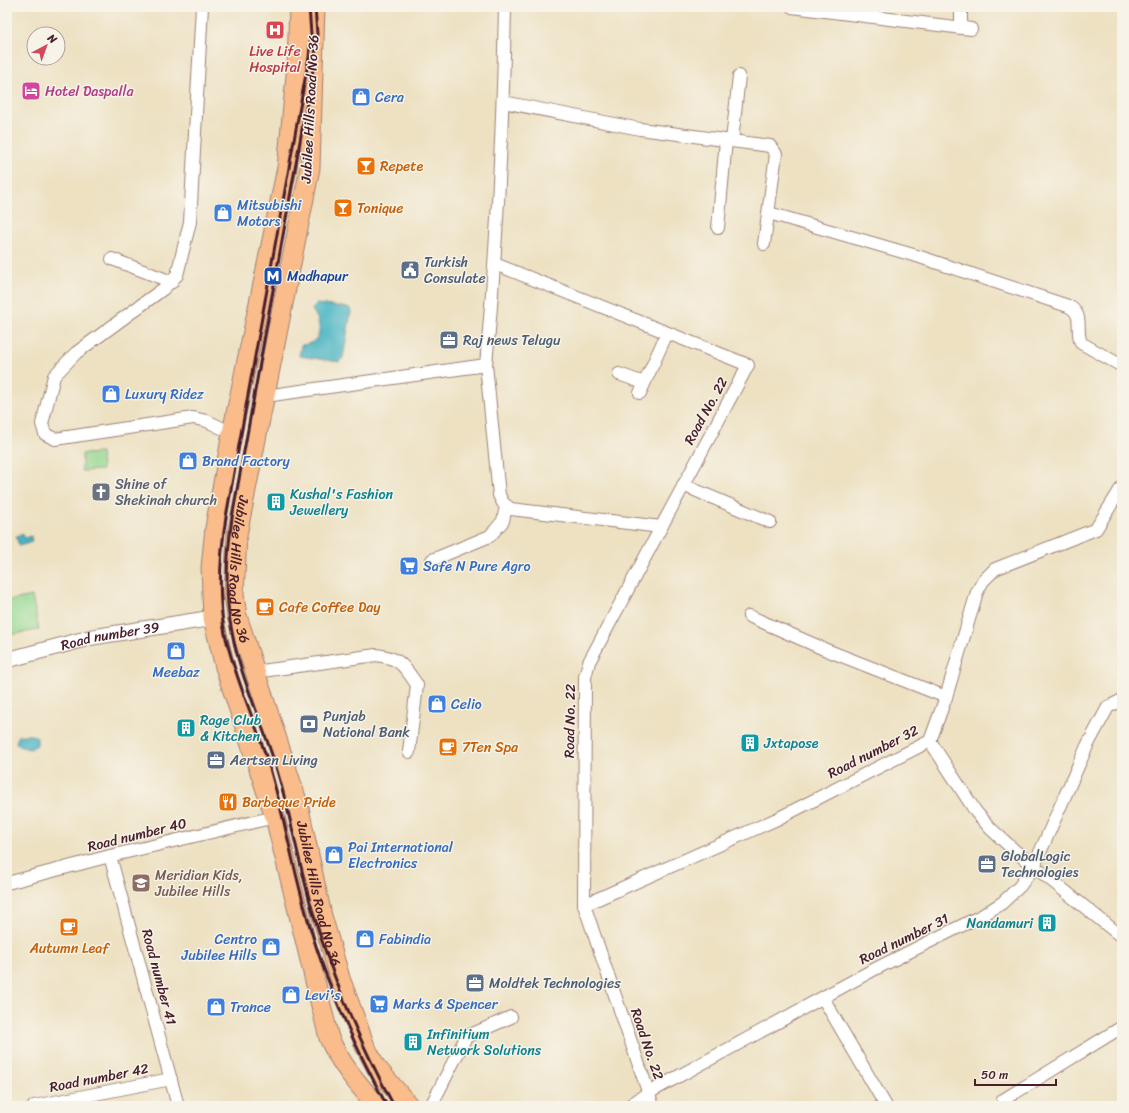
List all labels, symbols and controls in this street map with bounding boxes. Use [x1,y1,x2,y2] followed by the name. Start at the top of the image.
[264,19,286,41] hospital icon: Live Life Hospital
[26,26,66,66] north arrow
[42,29,62,49] text: N
[294,34,326,185] street label: Jubilee Hills Road No 36
[249,39,302,80] place label: Live Life Hospital
[45,79,135,104] place label: Hotel Daspalla
[20,80,42,102] hotel icon: Hotel Daspalla
[375,85,405,110] place label: Cera
[350,86,372,108] shop icon: Cera
[380,154,423,179] place label: Repete
[355,155,377,177] bar icon: Repete
[237,193,302,234] place label: Mitsubishi Motors
[357,196,404,221] place label: Tonique
[332,197,354,219] bar icon: Tonique
[212,202,234,224] shop icon: Mitsubishi Motors
[424,250,486,291] place label: Turkish Consulate
[399,259,421,281] public building icon: Turkish Consulate
[287,264,349,289] place label: Madhapur
[262,265,284,287] metro station icon: Madhapur
[463,328,561,353] place label: Raj news Telugu
[438,329,460,351] office icon: Raj news Telugu
[677,372,735,450] street label: Road No. 22
[125,382,204,407] place label: Luxury Ridez
[100,383,122,405] shop icon: Luxury Ridez
[202,449,291,474] place label: Brand Factory
[177,450,199,472] shop icon: Brand Factory
[115,472,217,513] place label: Shine of Shekinah church
[90,481,112,503] church icon: Shine of Shekinah church
[289,482,394,523] place label: Kushal's Fashion Jewellery
[265,491,287,513] building icon: Kushal's Fashion Jewellery
[221,493,258,646] street label: Jubilee Hills Road No 36
[423,554,531,579] place label: Safe N Pure Agro
[398,555,420,577] supermarket icon: Safe N Pure Agro
[279,595,381,620] place label: Cafe Coffee Day
[254,596,276,618] cafe icon: Cafe Coffee Day
[58,614,162,658] street label: Road number 39
[165,640,187,662] shop icon: Meebaz
[152,660,200,685] place label: Meebaz
[557,684,583,758] street label: Road No. 22
[451,692,482,717] place label: Celio
[426,693,448,715] shop icon: Celio
[323,704,410,745] place label: Punjab National Bank
[200,708,262,749] place label: Rage Club & Kitchen
[298,713,320,735] bank icon: Punjab National Bank
[175,717,197,739] building icon: Rage Club & Kitchen
[823,718,923,786] street label: Road number 32
[763,731,819,756] place label: Jxtapose
[739,732,761,754] building icon: Jxtapose
[462,735,519,760] place label: 7Ten Spa
[437,736,459,758] cafe icon: 7Ten Spa
[229,748,318,773] place label: Aertsen Living
[205,749,227,771] office icon: Aertsen Living
[242,790,336,815] place label: Barbeque Pride
[217,791,239,813] restaurant icon: Barbeque Pride
[85,811,189,859] street label: Road number 40
[289,817,348,969] street label: Jubilee Hills Road No 36
[348,835,454,876] place label: Pai International Electronics
[323,844,345,866] shop icon: Pai International Electronics
[1001,844,1079,885] place label: GlobalLogic Technologies
[976,853,998,875] office icon: GlobalLogic Technologies
[154,863,243,904] place label: Meridian Kids, Jubilee Hills
[130,872,152,894] school or university icon: Meridian Kids, Jubilee Hills
[855,906,953,972] street label: Road number 31
[966,911,1034,936] place label: Nandamuri
[1036,912,1058,934] building icon: Nandamuri
[58,916,80,938] cafe icon: Autumn Leaf
[134,926,184,1028] street label: Road number 41
[181,927,258,968] place label: Centro Jubilee Hills
[379,927,431,952] place label: Fabindia
[354,928,376,950] shop icon: Fabindia
[29,936,110,961] place label: Autumn Leaf
[260,936,282,958] shop icon: Centro Jubilee Hills
[489,971,621,996] place label: Moldtek Technologies
[464,972,486,994] office icon: Moldtek Technologies
[305,983,341,1008] place label: Levi's
[280,984,302,1006] shop icon: Levi's
[393,992,499,1017] place label: Marks & Spencer
[368,993,390,1015] supermarket icon: Marks & Spencer
[230,995,271,1020] place label: Trance
[205,996,227,1018] shop icon: Trance
[623,1005,671,1083] street label: Road No. 22
[426,1022,542,1063] place label: Infinitium Network Solutions
[402,1031,424,1053] building icon: Infinitium Network Solutions
[47,1056,151,1100] street label: Road number 42
[975,1061,1056,1087] scale bar
[981,1064,1008,1086] text: 50 m

